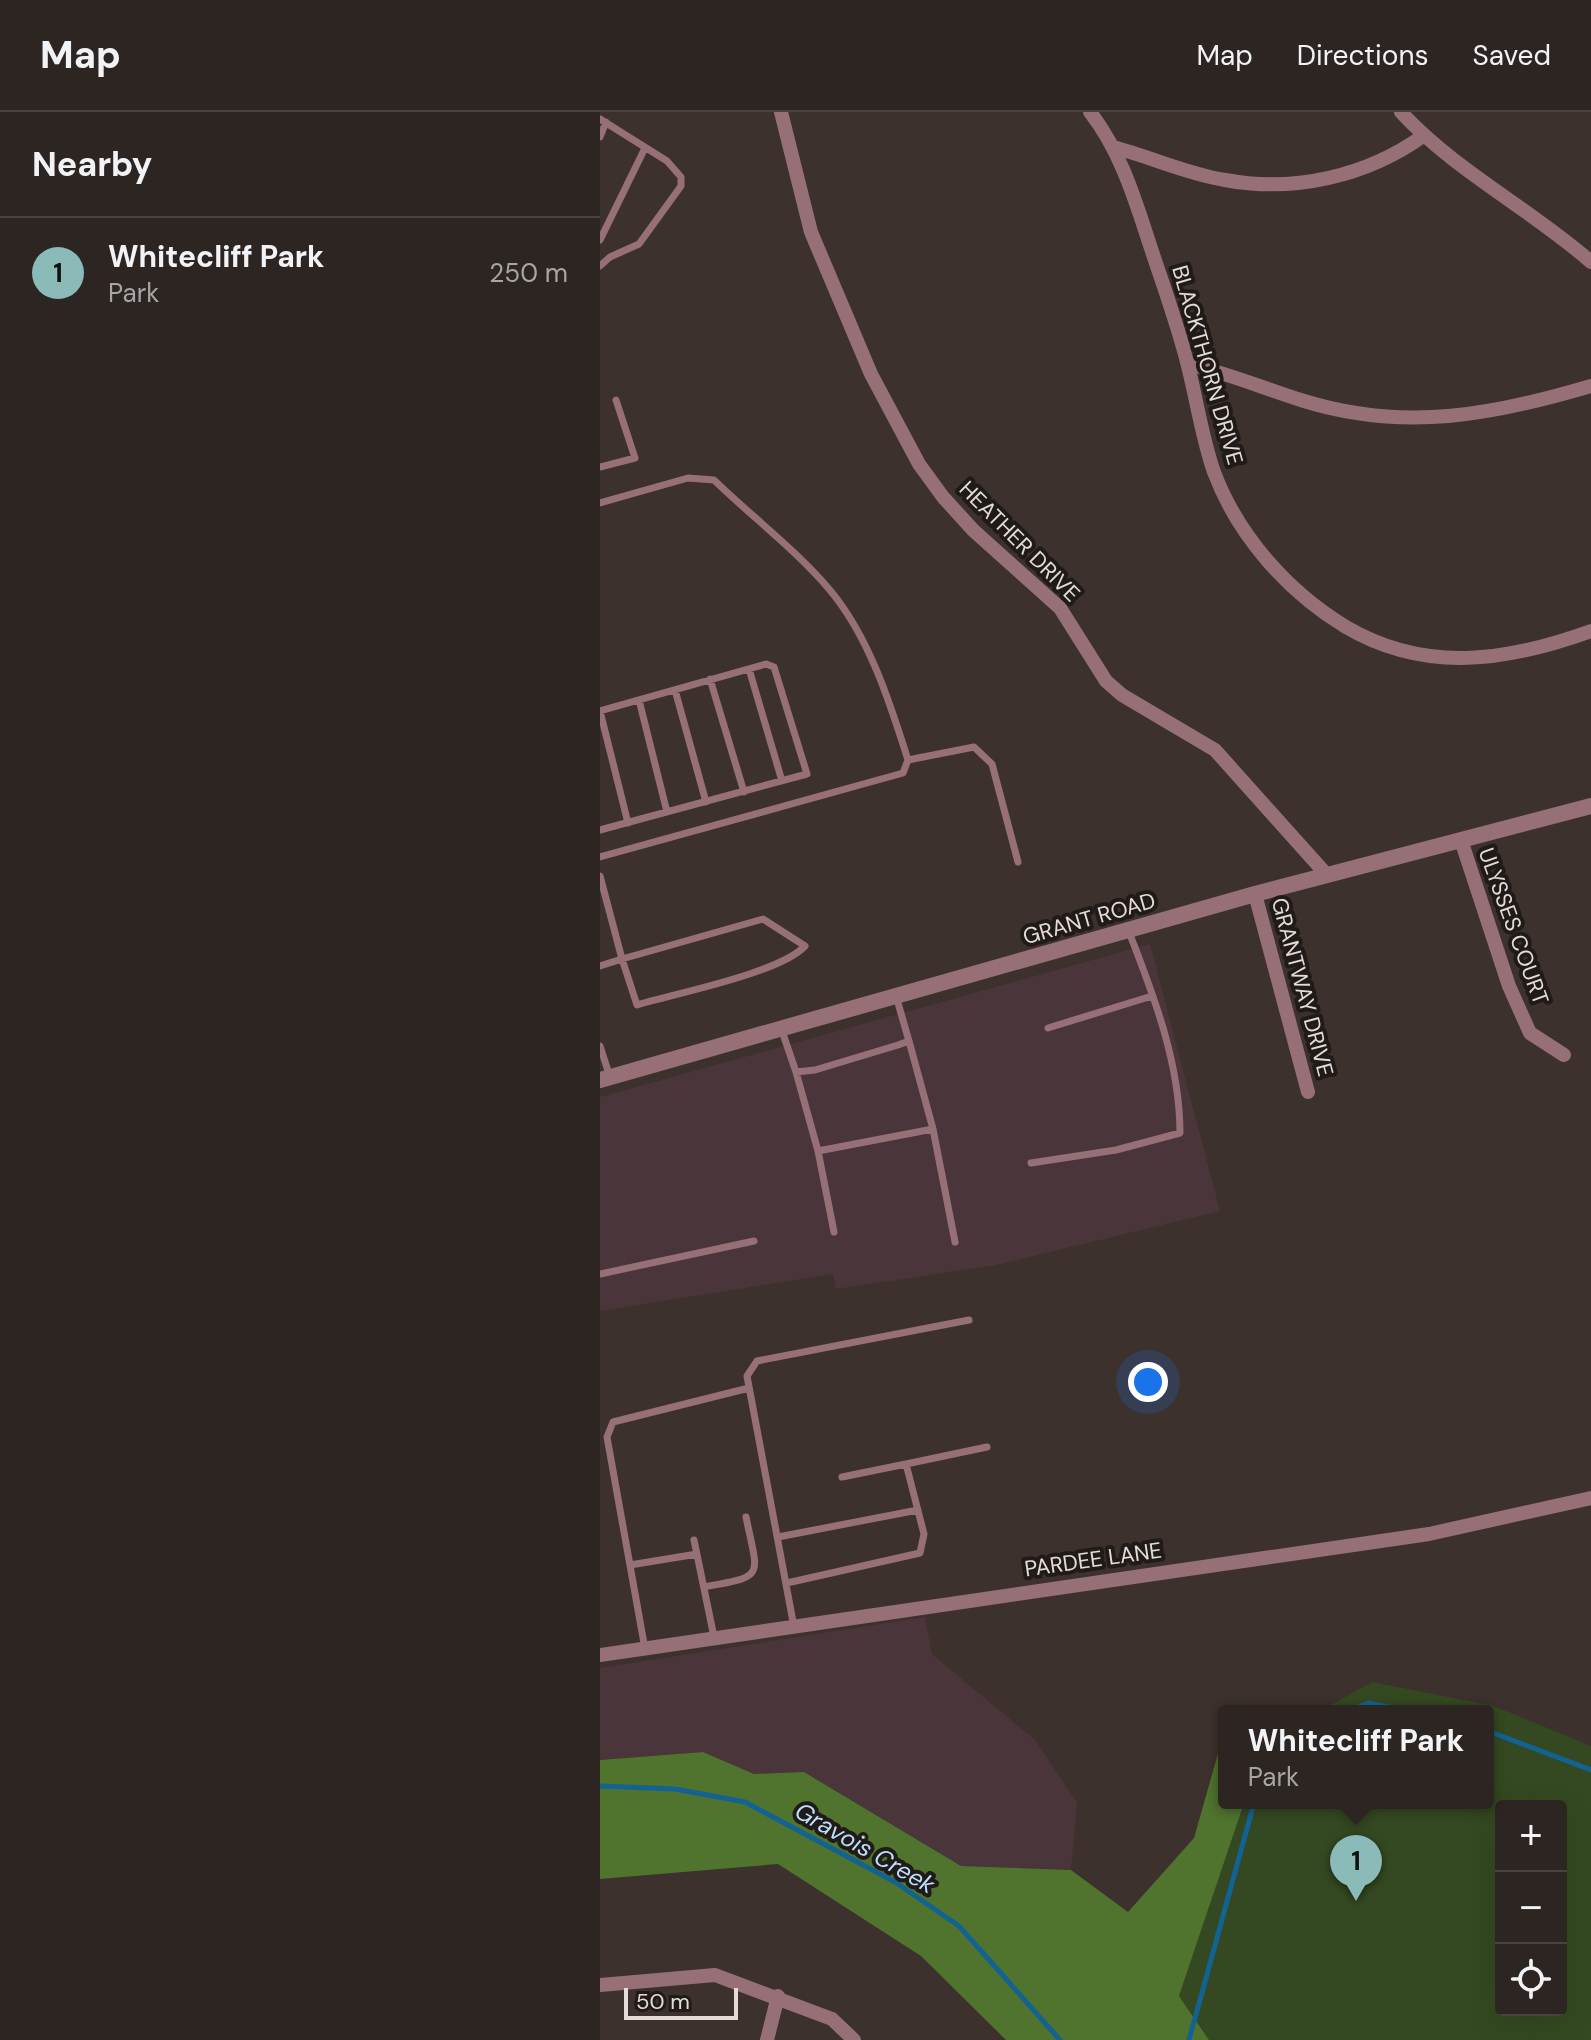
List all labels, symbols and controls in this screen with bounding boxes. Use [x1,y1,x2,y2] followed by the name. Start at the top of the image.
[40,30,121,80] text: Map
[1196,37,1253,74] text: Map
[1297,37,1429,74] text: Directions
[1473,37,1551,74] text: Saved
[32,142,152,187] text: Nearby
[108,237,324,276] text: Whitecliff Park
[53,256,63,290] text: 1
[489,256,568,290] text: 250 m
[1165,262,1250,468] street label: BLACKTHORN DRIVE
[108,276,159,310] text: Park
[953,475,1086,608] street label: HEATHER DRIVE
[1472,844,1555,1009] street label: ULYSSES COURT
[1020,886,1159,951] street label: GRANT ROAD
[1265,895,1340,1080] street label: GRANTWAY DRIVE
[1128,1362,1168,1402] your location
[1023,1536,1164,1583] street label: PARDEE LANE
[1218,1705,1494,1809] popup
[1248,1721,1464,1760] text: Whitecliff Park
[1248,1760,1299,1794] text: Park
[790,1795,942,1901] water label: Gravois Creek
[1495,1800,1567,2016] map controls
[1495,1800,1567,1872] button: +
[1330,1835,1382,1901] pin: 1
[1495,1872,1567,1944] button: −
[1495,1944,1567,2016] button: locate
[624,1984,738,2020] scale bar
[636,1987,690,2016] text: 50 m

